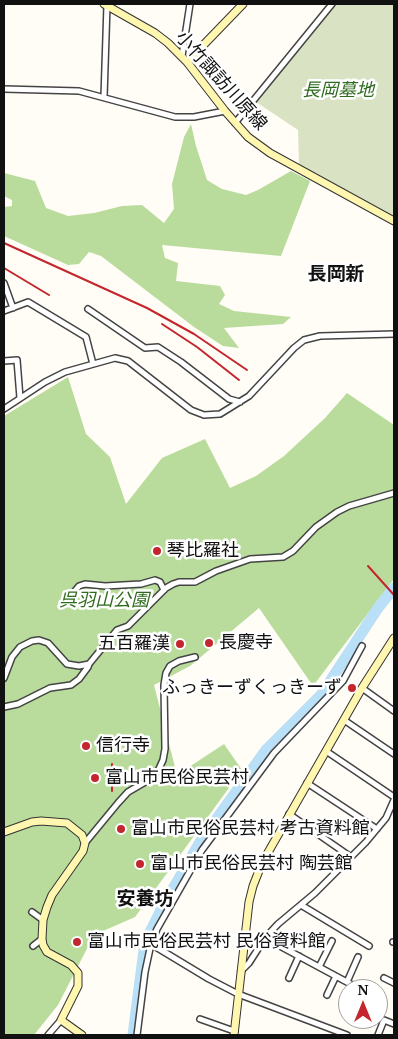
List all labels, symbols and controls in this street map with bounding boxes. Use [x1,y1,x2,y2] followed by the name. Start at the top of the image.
[171,27,271,135] street label: 小竹諏訪川原線
[302,80,374,102] park label: 長岡墓地
[308,264,364,286] district label: 長岡新
[167,540,239,562] place label: 琴比羅社
[151,545,163,557] marker: 琴比羅社
[59,590,149,612] park label: 呉羽山公園
[219,632,273,654] place label: 長慶寺
[98,633,170,655] place label: 五百羅漢
[203,637,215,649] marker: 長慶寺
[174,638,186,650] marker: 五百羅漢
[162,677,342,699] place label: ふっきーずくっきーず
[346,682,358,694] marker: ふっきーずくっきーず
[96,735,150,757] place label: 信行寺
[80,740,92,752] marker: 信行寺
[105,767,249,789] place label: 富山市民俗民芸村
[89,772,101,784] marker: 富山市民俗民芸村
[131,818,370,840] place label: 富山市民俗民芸村 考古資料館
[115,823,127,835] marker: 富山市民俗民芸村 考古資料館
[150,853,353,875] place label: 富山市民俗民芸村 陶芸館
[134,858,146,870] marker: 富山市民俗民芸村 陶芸館
[117,889,173,911] district label: 安養坊
[87,931,326,953] place label: 富山市民俗民芸村 民俗資料館
[71,936,83,948] marker: 富山市民俗民芸村 民俗資料館
[338,979,388,1029] north arrow
[357,980,369,999] text: N

